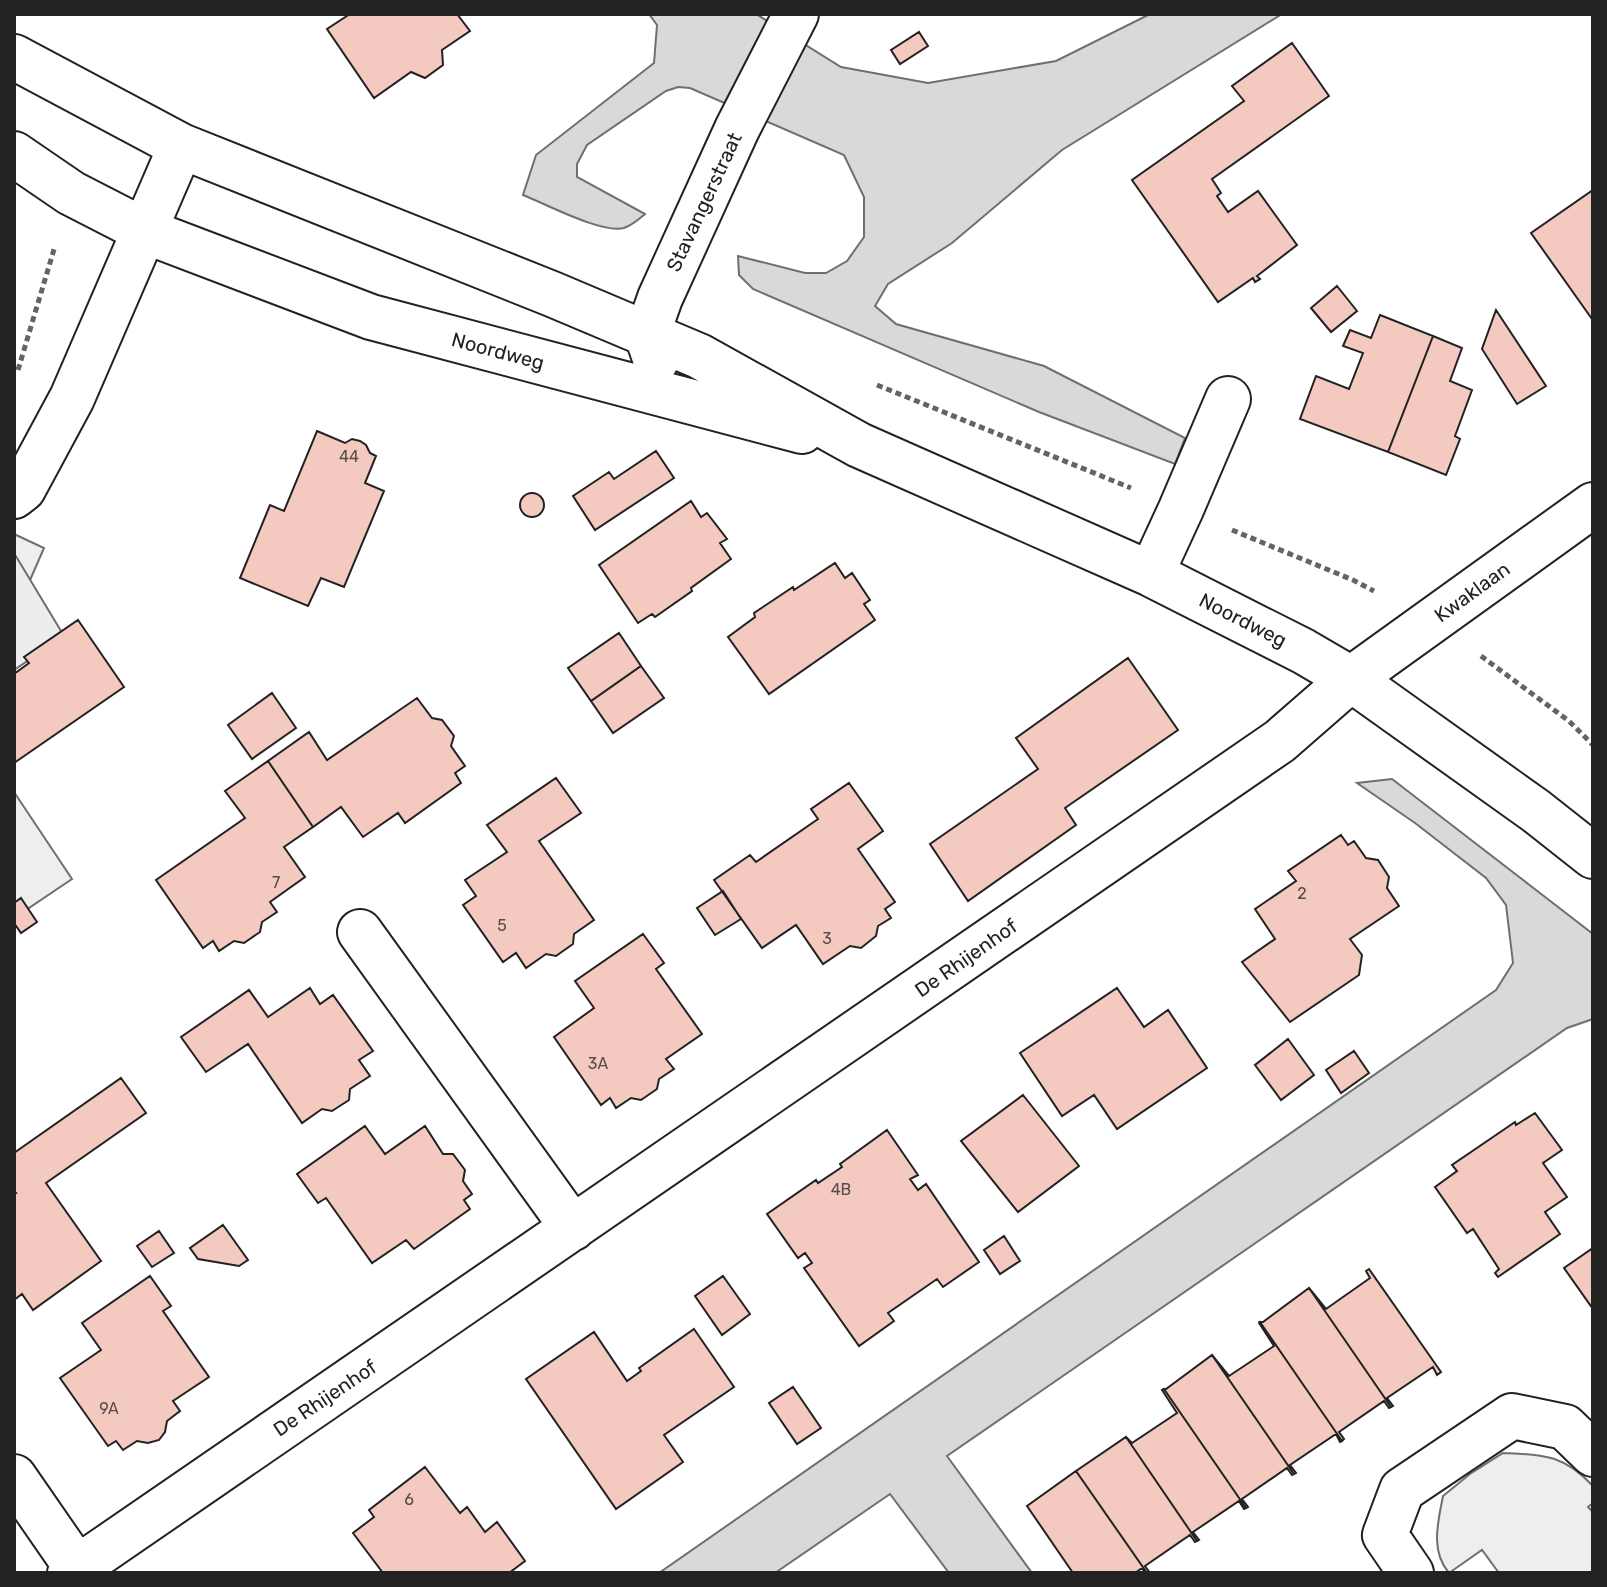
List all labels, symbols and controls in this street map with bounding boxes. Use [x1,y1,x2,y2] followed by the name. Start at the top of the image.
[661,128,747,275] street label: Stavangerstraat
[449,327,547,375] street label: Noordweg
[339,447,359,466] house number: 44
[1430,557,1514,627] street label: Kwaklaan
[1195,588,1291,652] street label: Noordweg
[272,873,280,892] house number: 7
[1297,884,1307,903] house number: 2
[910,914,1022,1002] street label: De Rhijenhof
[497,916,507,935] house number: 5
[822,929,832,948] house number: 3
[588,1054,608,1073] house number: 3A
[831,1180,851,1199] house number: 4B
[269,1354,382,1441] street label: De Rhijenhof
[99,1399,119,1418] house number: 9A
[404,1490,414,1509] house number: 6

